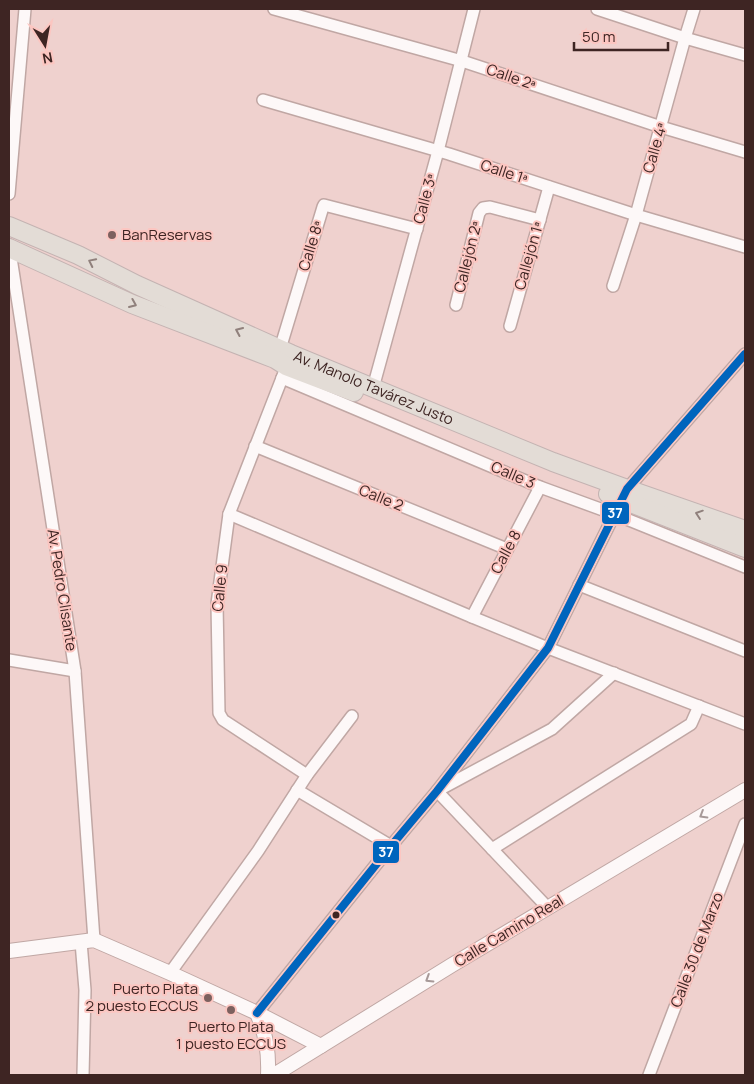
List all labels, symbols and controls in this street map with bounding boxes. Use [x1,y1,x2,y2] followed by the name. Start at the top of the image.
[20,20,70,70] north arrow
[574,20,668,52] scale bar
[582,26,616,47] text: 50 m
[41,48,54,69] text: N
[484,58,539,95] street label: Calle 2ª
[637,120,672,175] street label: Calle 4ª
[478,154,531,189] street label: Calle 1ª
[408,171,441,226] street label: Calle 3ª
[293,218,328,273] street label: Calle 8ª
[449,219,487,295] street label: Callejón 2ª
[509,219,548,292] street label: Callejón 1ª
[122,224,212,245] place label: BanReservas
[106,229,118,241] marker: BanReservas
[88,258,97,268] one-way arrow
[128,297,137,308] one-way arrow
[235,327,244,337] one-way arrow
[291,345,457,430] street label: Av. Manolo Tavárez Justo
[488,456,539,493] street label: Calle 3
[356,479,407,516] street label: Calle 2
[601,501,630,525] line badge: 37
[607,503,623,522] text: 37
[695,510,704,520] one-way arrow
[485,526,526,577] street label: Calle 8
[42,527,83,653] street label: Av. Pedro Clisante
[207,563,232,612] street label: Calle 9
[700,809,709,819] one-way arrow
[372,840,400,864] line badge: 37
[378,842,394,861] text: 37
[665,889,728,1010] street label: Calle 30 de Marzo
[450,890,567,971] street label: Calle Camino Real
[331,910,341,920] unlabelled marker
[425,973,434,983] one-way arrow
[85,978,198,1016] place label: Puerto Plata 2 puesto ECCUS
[202,992,214,1004] marker: Puerto Plata 2 puesto ECCUS
[225,1004,237,1016] marker: Puerto Plata 1 puesto ECCUS
[176,1016,286,1054] place label: Puerto Plata 1 puesto ECCUS

